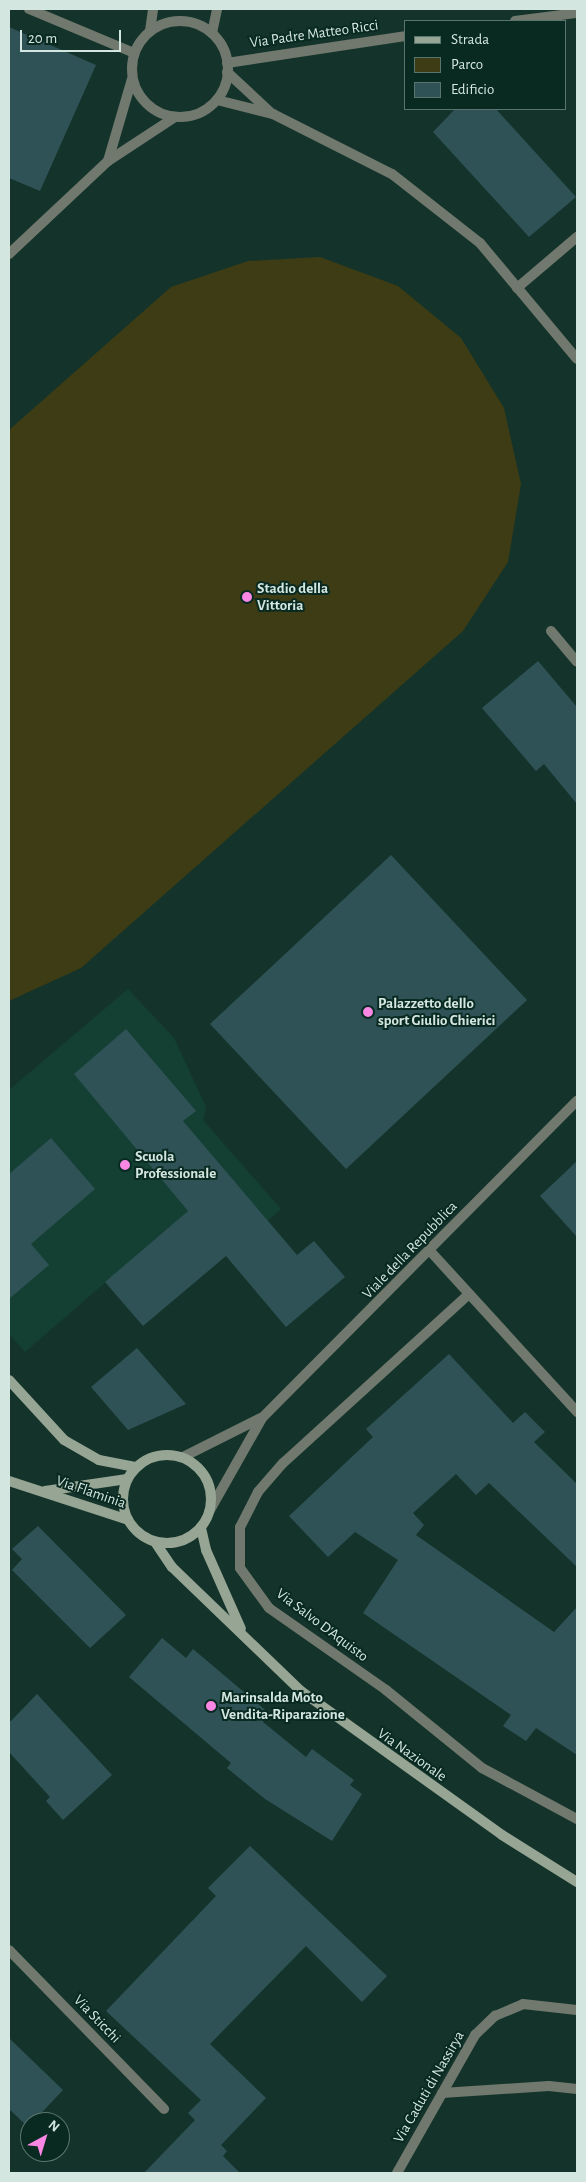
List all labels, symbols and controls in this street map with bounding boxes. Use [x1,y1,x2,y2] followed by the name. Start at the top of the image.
[249,16,379,52] street label: Via Padre Matteo Ricci
[22,20,124,52] scale bar
[404,20,566,110] legend
[28,31,57,46] text: 20 m
[451,32,489,47] text: Strada
[451,57,483,72] text: Parco
[451,82,494,97] text: Edificio
[257,579,328,614] place label: Stadio della Vittoria
[241,591,253,603] marker: Stadio della Vittoria
[378,994,495,1029] place label: Palazzetto dello sport Giulio Chierici
[362,1006,374,1018] marker: Palazzetto dello sport Giulio Chierici
[135,1147,216,1182] place label: Scuola Professionale
[119,1159,131,1171] marker: Scuola Professionale
[359,1197,461,1303] street label: Viale della Repubblica
[54,1472,128,1512] street label: Via Flaminia
[272,1584,372,1666] street label: Via Salvo D'Aquisto
[221,1688,345,1723] place label: Marinsalda Moto Vendita-Riparazione
[205,1700,217,1712] marker: Marinsalda Moto Vendita-Riparazione
[374,1724,450,1786] street label: Via Nazionale
[70,1991,124,2047] street label: Via Sticchi
[390,2028,468,2146] street label: Via Caduti di Nassirya
[20,2112,70,2162] north arrow
[46,2118,62,2135] text: N

